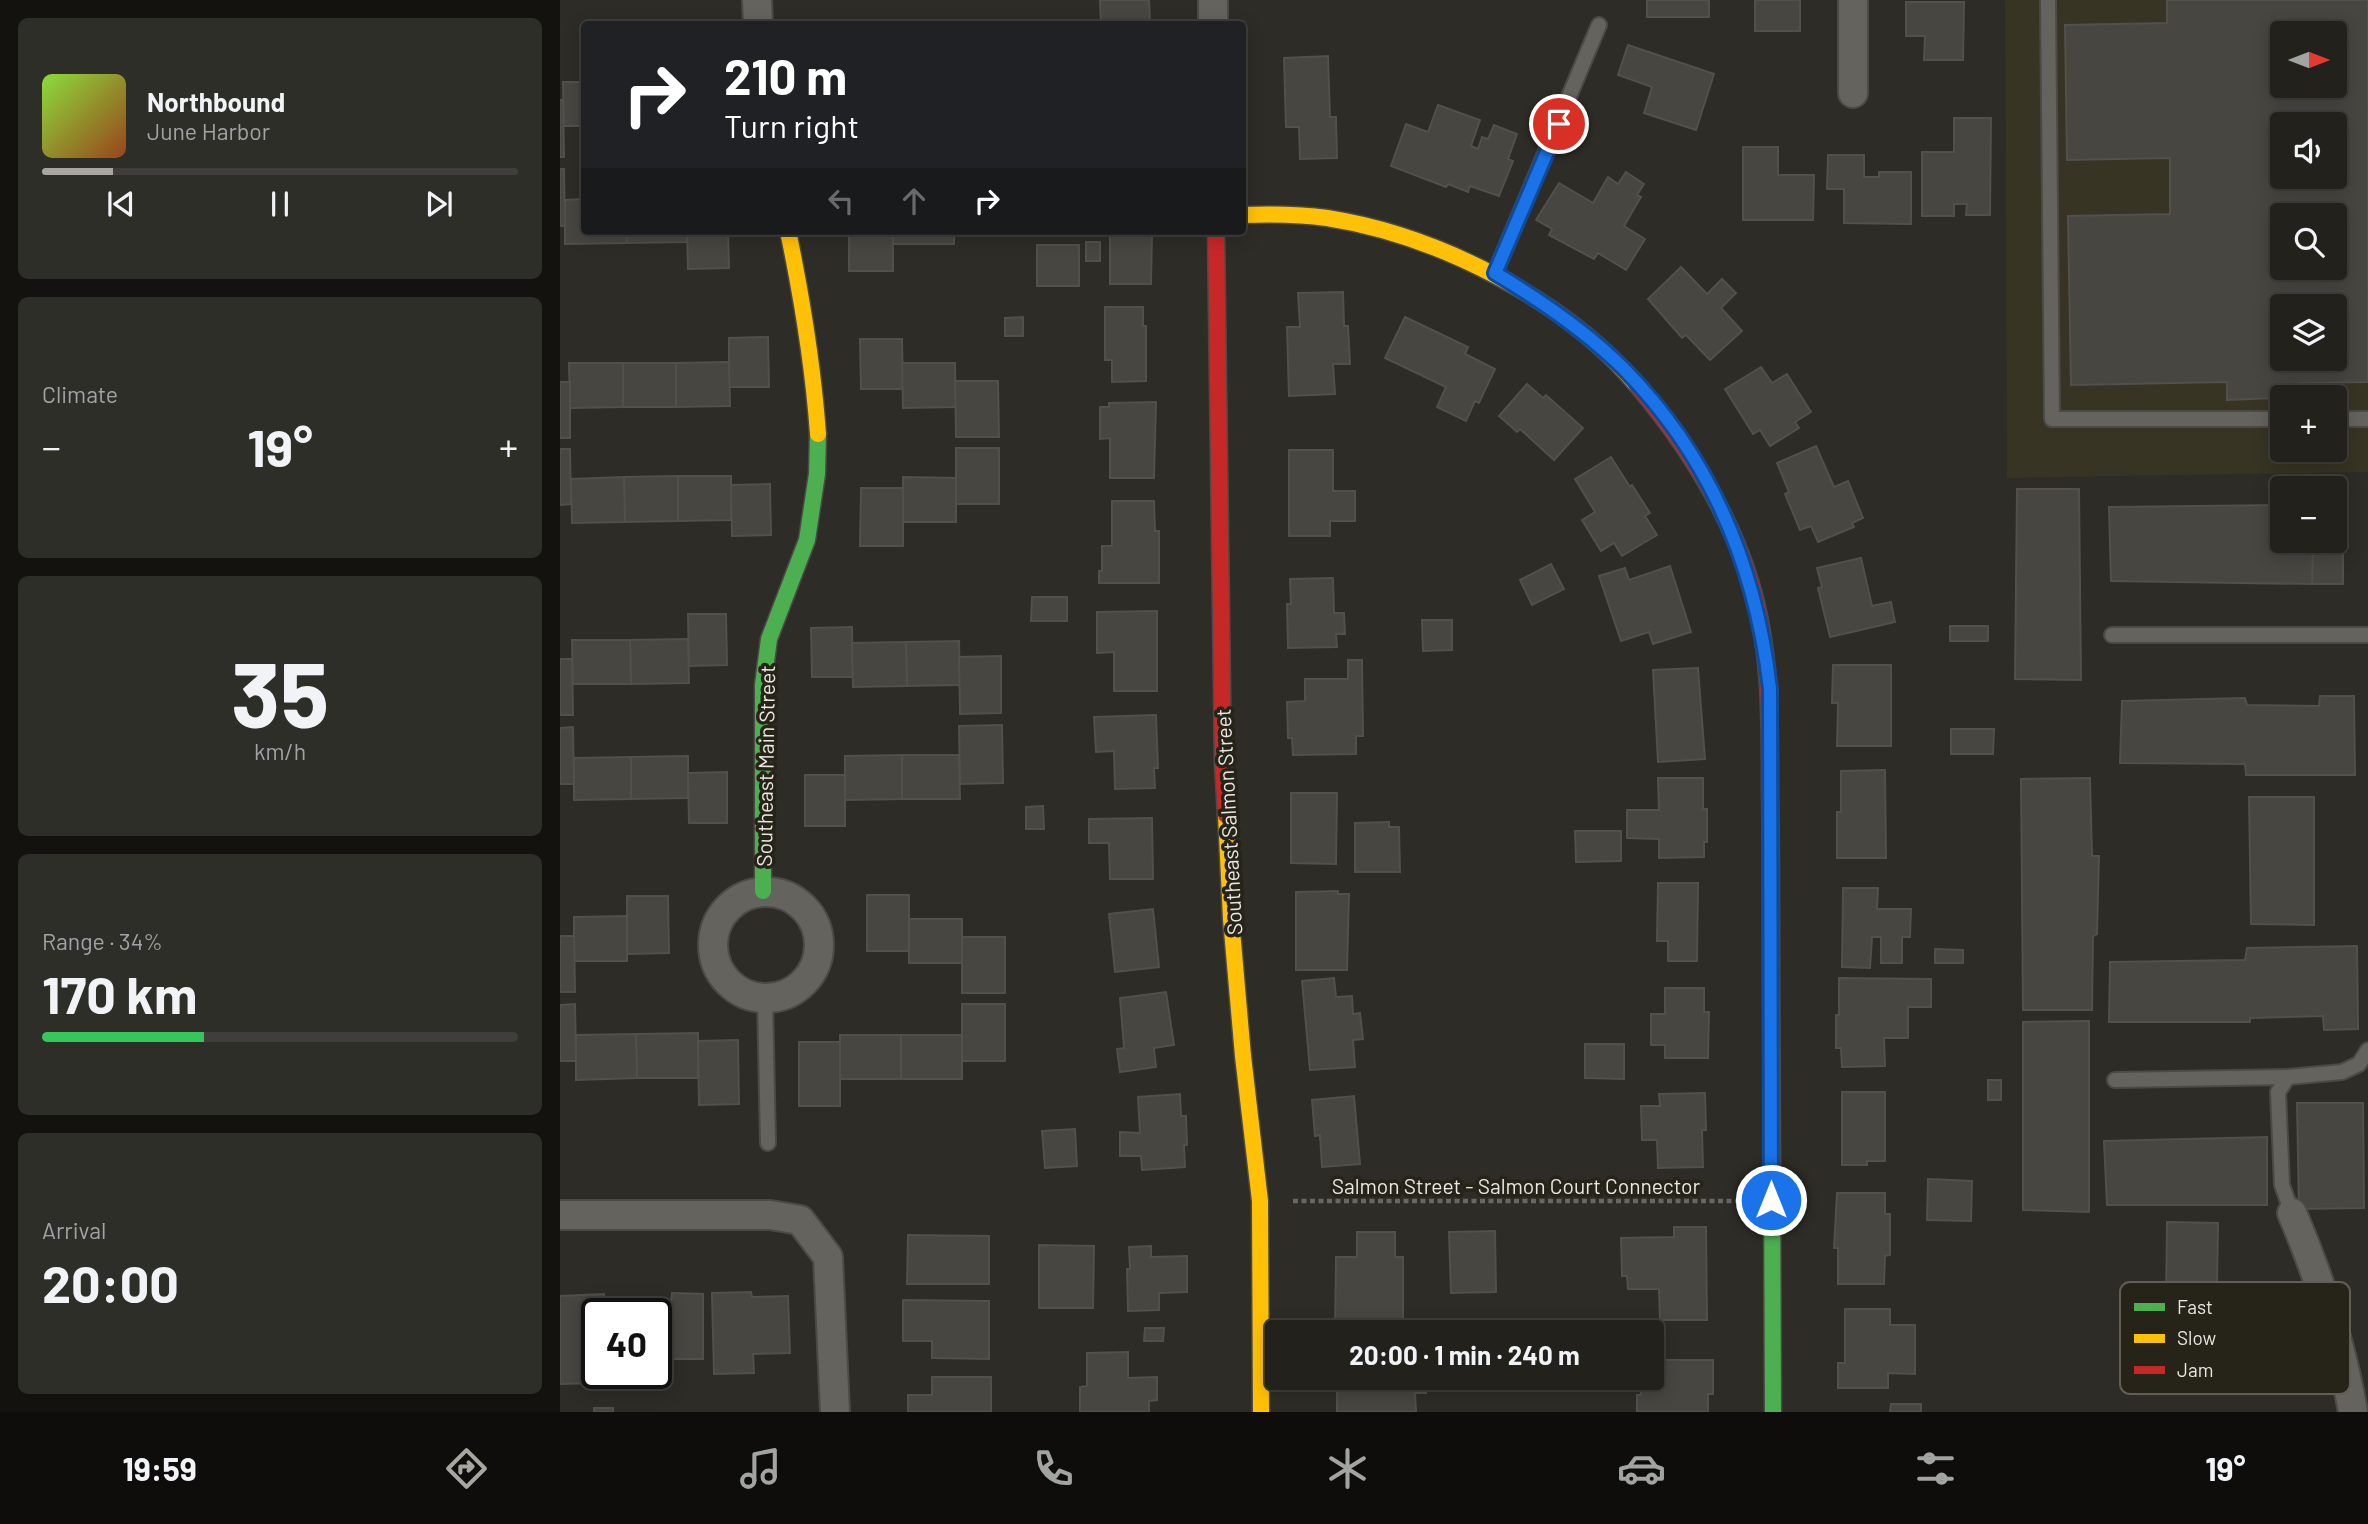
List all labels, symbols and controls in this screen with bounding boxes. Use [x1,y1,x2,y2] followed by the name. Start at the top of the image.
[2270,21,2347,98] north arrow
[2270,21,2347,553] map controls
[724,46,847,105] text: 210 m
[609,49,700,140] icon: right
[147,86,285,117] text: Northbound
[1529,94,1589,154] pin
[1540,105,1578,143] icon: arrive
[724,106,859,144] text: Turn right
[2270,112,2347,189] button: sound
[147,117,270,145] text: June Harbor
[822,182,860,220] icon: left
[895,182,933,220] icon: ahead
[968,182,1006,220] icon: right
[102,185,140,223] icon: previous
[261,185,299,223] icon: pause
[420,185,458,223] icon: next
[2270,203,2347,280] button: search
[2270,294,2347,371] button: layers
[42,380,118,408] text: Climate
[2270,385,2347,462] button: +
[247,415,313,477] text: 19°
[42,423,61,469] text: −
[499,423,518,469] text: +
[2270,476,2347,553] button: −
[231,637,329,746] text: 35
[751,665,779,867] street label: Southeast Main Street
[1210,708,1246,936] street label: Southeast Salmon Street
[254,737,306,765] text: km/h
[42,927,163,955] text: Range · 34%
[42,962,197,1024] text: 170 km
[1734,1163,1808,1237] position arrow
[1332,1173,1701,1198] street label: Salmon Street - Salmon Court Connector
[42,1216,106,1244] text: Arrival
[42,1251,179,1313] text: 20:00
[2120,1282,2350,1394] legend
[2177,1295,2213,1318] text: Fast
[581,1298,672,1389] speed limit sign: 40
[2177,1326,2216,1349] text: Slow
[1349,1339,1580,1370] text: 20:00 · 1 min · 240 m
[2177,1358,2213,1381] text: Jam
[442,1444,491,1493] icon: directions
[736,1444,785,1493] icon: music
[1029,1444,1078,1493] icon: phone
[1323,1444,1372,1493] icon: climate
[1617,1444,1666,1493] icon: car
[1911,1444,1960,1493] icon: filters
[122,1449,197,1487] text: 19:59
[2205,1449,2245,1487] text: 19°

